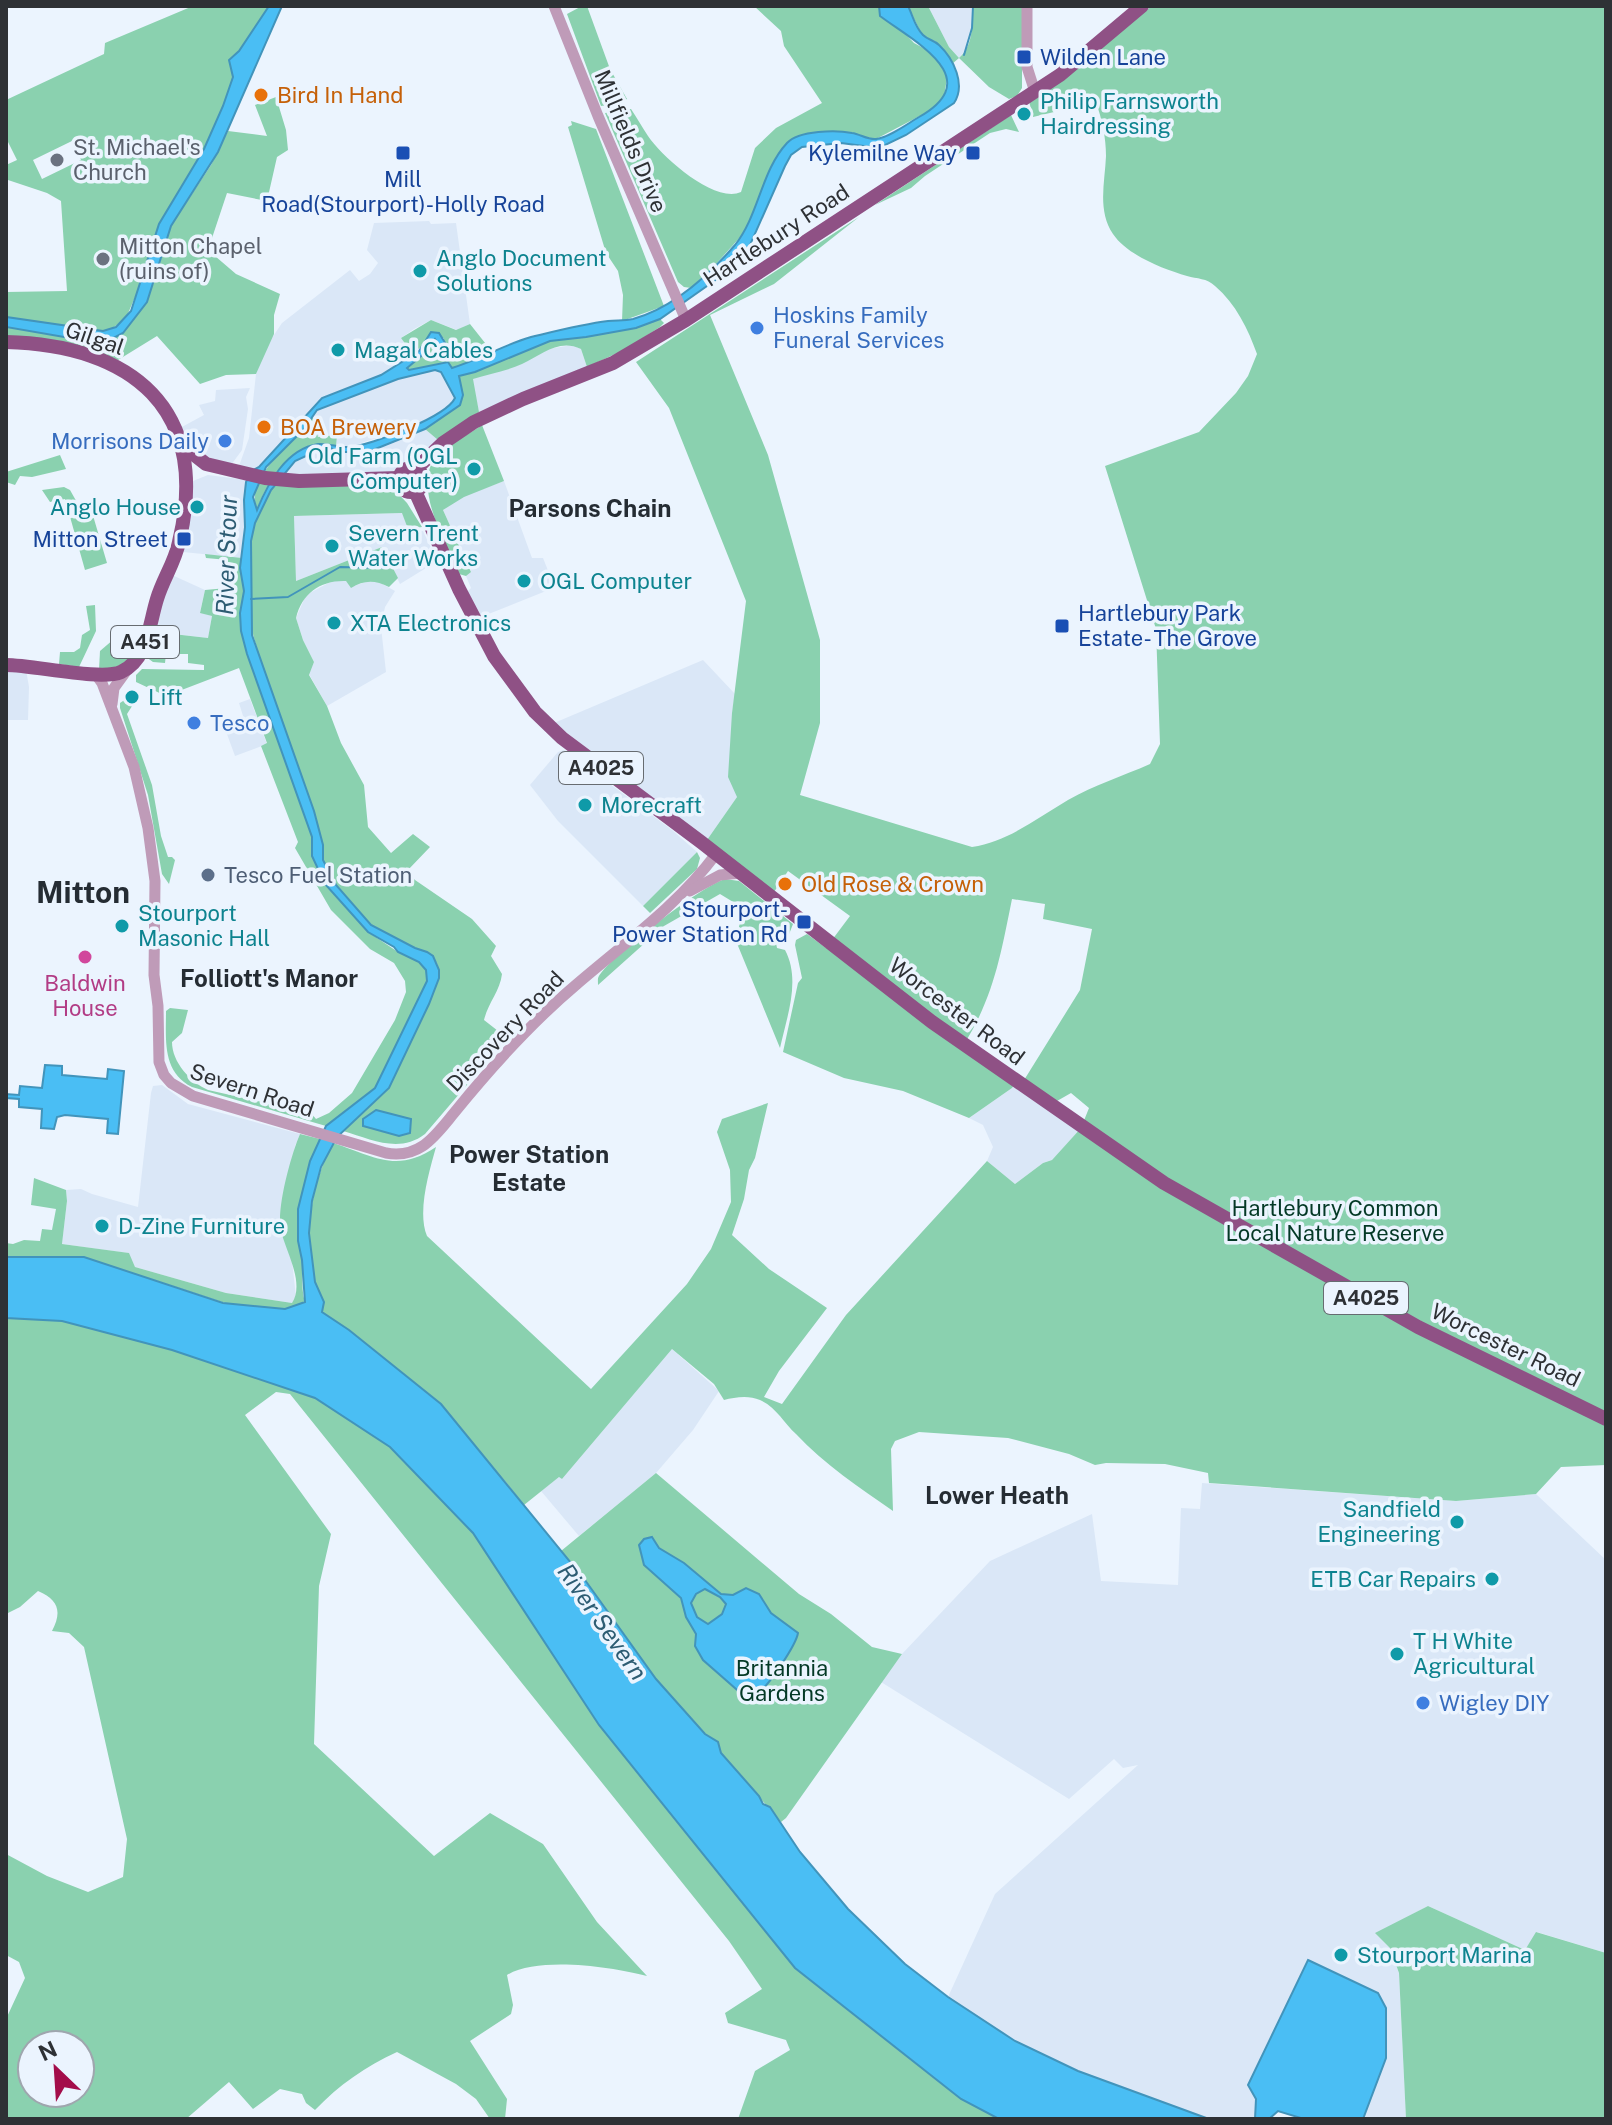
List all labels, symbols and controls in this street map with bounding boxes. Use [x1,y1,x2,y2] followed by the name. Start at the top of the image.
[1040,44,1166,70] place label: Wilden Lane
[1015,48,1033,66] marker: Wilden Lane
[589,66,673,216] street label: Millfields Drive
[277,82,403,108] place label: Bird In Hand
[252,86,270,104] marker: Bird In Hand
[1040,88,1219,139] place label: Philip Farnsworth Hairdressing
[1015,105,1033,123] marker: Philip Farnsworth Hairdressing
[73,134,201,185] place label: St. Michael's Church
[808,140,957,166] place label: Kylemilne Way
[394,144,412,162] marker: Mill Road(Stourport)-Holly Road
[964,144,982,162] marker: Kylemilne Way
[48,151,66,169] marker: St. Michael's Church
[261,166,545,217] place label: Mill Road(Stourport)-Holly Road
[698,178,854,292] street label: Hartlebury Road
[119,233,262,284] place label: Mitton Chapel (ruins of)
[436,245,607,296] place label: Anglo Document Solutions
[94,250,112,268] marker: Mitton Chapel (ruins of)
[411,262,429,280] marker: Anglo Document Solutions
[773,302,944,353] place label: Hoskins Family Funeral Services
[62,316,128,360] street label: Gilgal
[748,319,766,337] marker: Hoskins Family Funeral Services
[354,337,493,363] place label: Magal Cables
[329,341,347,359] marker: Magal Cables
[280,414,417,440] place label: BOA Brewery
[255,418,273,436] marker: BOA Brewery
[51,428,209,454] place label: Morrisons Daily
[216,432,234,450] marker: Morrisons Daily
[308,443,458,494] place label: Old Farm (OGL Computer)
[465,460,483,478] marker: Old Farm (OGL Computer)
[210,493,242,616] water label: River Stour
[50,494,181,520] place label: Anglo House
[509,494,671,522] district label: Parsons Chain
[188,498,206,516] marker: Anglo House
[348,520,479,571] place label: Severn Trent Water Works
[33,526,168,552] place label: Mitton Street
[175,530,193,548] marker: Mitton Street
[323,537,341,555] marker: Severn Trent Water Works
[540,568,692,594] place label: OGL Computer
[515,572,533,590] marker: OGL Computer
[1078,600,1257,651] place label: Hartlebury Park Estate- The Grove
[350,610,511,636] place label: XTA Electronics
[325,614,343,632] marker: XTA Electronics
[1053,617,1071,635] marker: Hartlebury Park Estate- The Grove
[111,626,179,658] road number: A451
[148,684,183,710] place label: Lift
[123,688,141,706] marker: Lift
[210,710,269,736] place label: Tesco
[185,714,203,732] marker: Tesco
[559,752,643,784] road number: A4025
[601,792,702,818] place label: Morecraft
[576,796,594,814] marker: Morecraft
[224,862,412,888] place label: Tesco Fuel Station
[199,866,217,884] marker: Tesco Fuel Station
[801,871,984,897] place label: Old Rose & Crown
[36,874,130,910] district label: Mitton
[776,875,794,893] marker: Old Rose & Crown
[612,896,788,947] place label: Stourport- Power Station Rd
[138,900,270,951] place label: Stourport Masonic Hall
[795,913,813,931] marker: Stourport- Power Station Rd
[113,917,131,935] marker: Stourport Masonic Hall
[76,948,94,966] marker: Baldwin House
[884,952,1030,1070] street label: Worcester Road
[180,964,358,992] district label: Folliott's Manor
[441,965,569,1097] street label: Discovery Road
[44,970,126,1021] place label: Baldwin House
[187,1058,317,1122] street label: Severn Road
[449,1140,609,1196] district label: Power Station Estate
[1225,1195,1445,1246] park label: Hartlebury Common Local Nature Reserve
[118,1213,285,1239] place label: D-Zine Furniture
[93,1217,111,1235] marker: D-Zine Furniture
[1324,1282,1408,1314] road number: A4025
[1427,1298,1585,1392] street label: Worcester Road
[925,1481,1069,1509] district label: Lower Heath
[1317,1496,1441,1547] place label: Sandfield Engineering
[1448,1513,1466,1531] marker: Sandfield Engineering
[552,1558,653,1685] water label: River Severn
[1310,1566,1476,1592] place label: ETB Car Repairs
[1483,1570,1501,1588] marker: ETB Car Repairs
[1413,1628,1535,1679] place label: T H White Agricultural
[1388,1645,1406,1663] marker: T H White Agricultural
[736,1655,828,1706] park label: Britannia Gardens
[1439,1690,1550,1716] place label: Wigley DIY
[1414,1694,1432,1712] marker: Wigley DIY
[1357,1942,1532,1968] place label: Stourport Marina
[1332,1946,1350,1964] marker: Stourport Marina
[16,2029,96,2109] north arrow
[34,2035,61,2066] text: N

